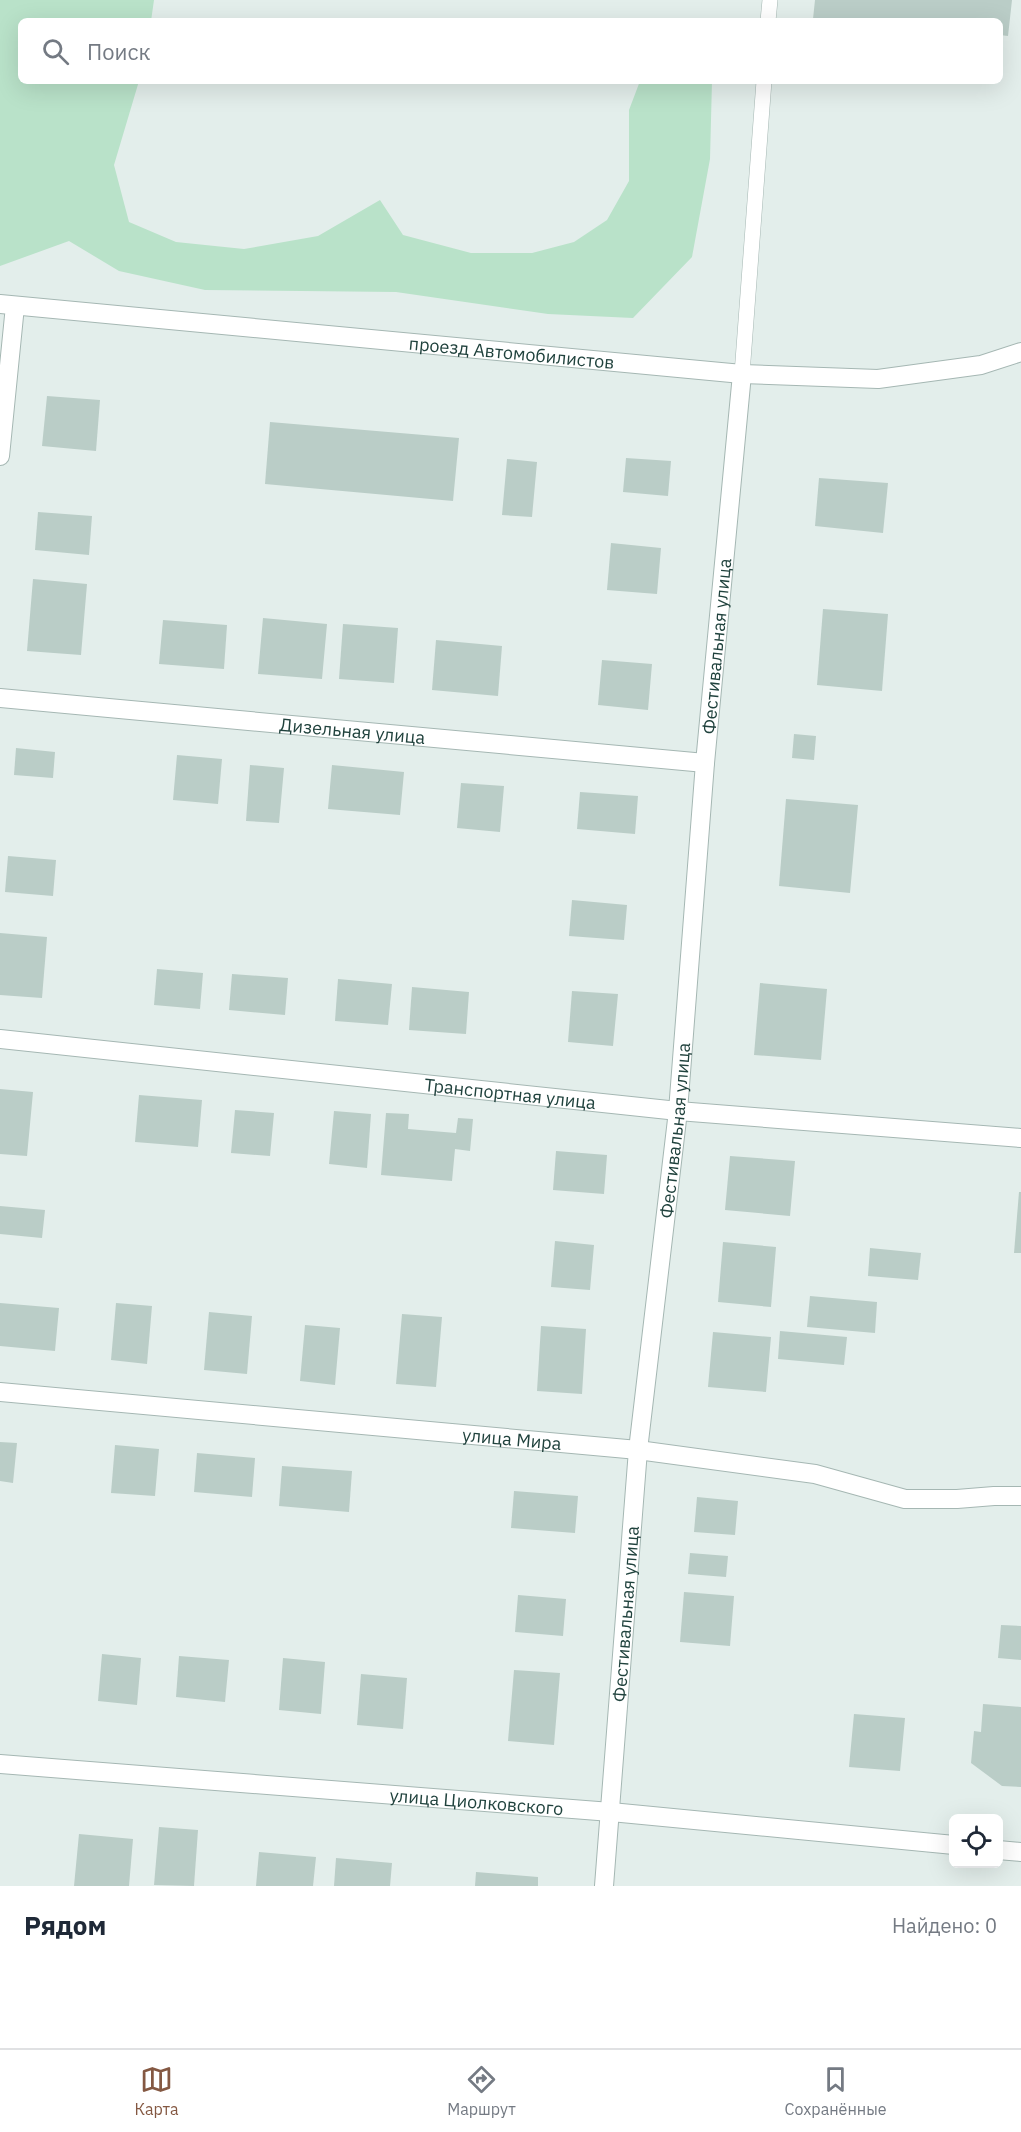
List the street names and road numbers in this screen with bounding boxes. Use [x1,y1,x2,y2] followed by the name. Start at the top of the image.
[408,331,616,373] street label: проезд Автомобилистов
[696,557,736,735] street label: Фестивальная улица
[279,712,427,749] street label: Дизельная улица
[654,1041,695,1220] street label: Фестивальная улица
[423,1073,597,1114] street label: Транспортная улица
[461,1423,563,1455] street label: улица Мира
[607,1524,644,1703] street label: Фестивальная улица
[389,1783,564,1820] street label: улица Циолковского

